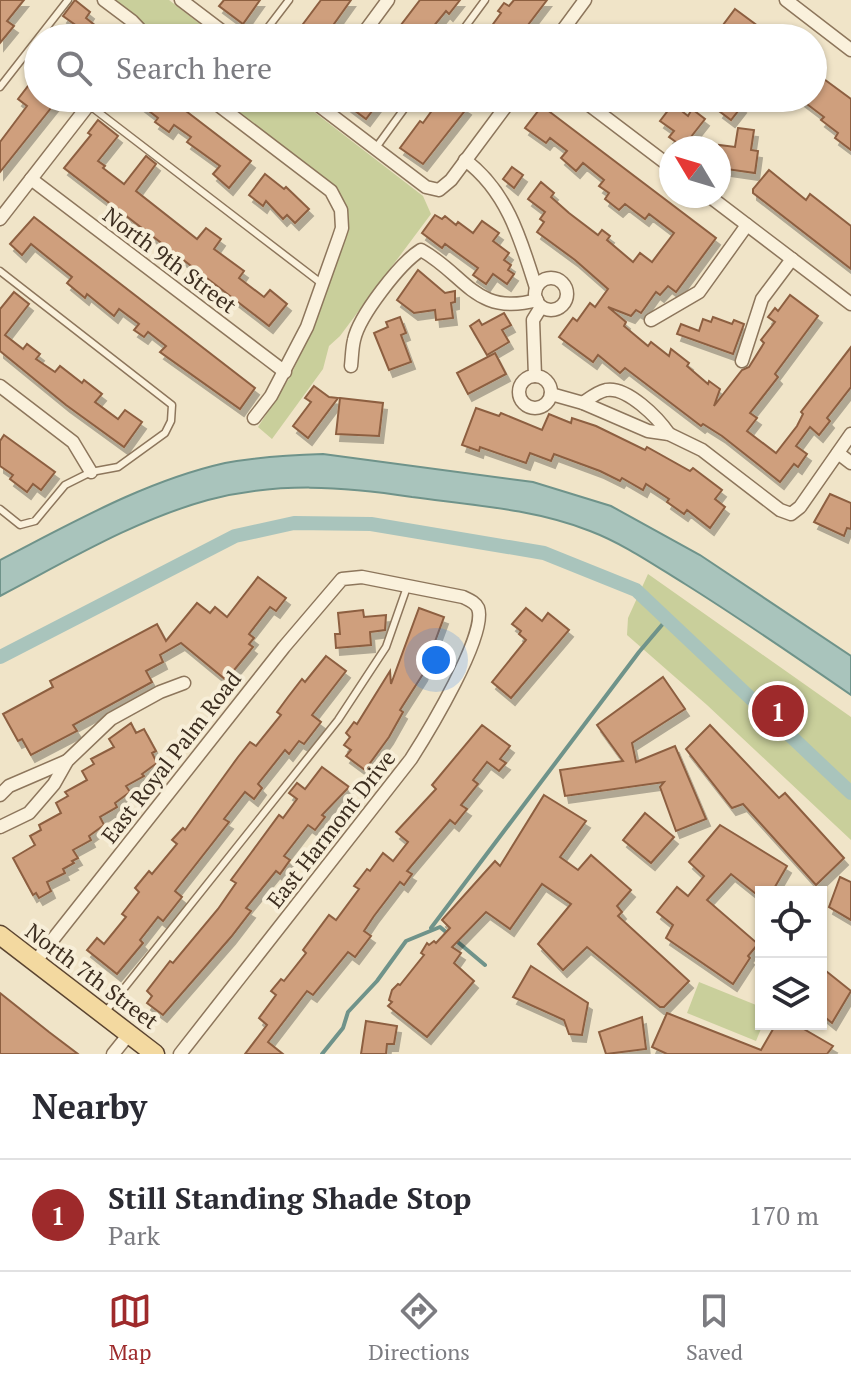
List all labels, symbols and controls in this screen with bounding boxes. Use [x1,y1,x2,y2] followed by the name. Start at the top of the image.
[24,24,827,112] search box
[52,46,96,90] icon: search
[116,48,272,88] text: Search here
[659,136,731,208] north arrow
[98,200,243,319] street label: North 9th Street
[416,640,456,680] your location
[94,665,247,849] street label: East Royal Palm Road
[752,681,804,741] pin: 1
[260,744,401,914] street label: East Harmont Drive
[755,886,827,1030] map controls
[755,886,827,958] button: locate
[20,916,165,1035] street label: North 7th Street
[755,958,827,1030] button: layers
[32,1084,147,1129] text: Nearby
[108,1178,471,1218] text: Still Standing Shade Stop
[51,1198,65,1232] text: 1
[749,1198,819,1232] text: 170 m
[108,1218,160,1252] text: Park
[108,1289,152,1366] tab: Map
[368,1289,470,1366] tab: Directions
[686,1289,743,1366] tab: Saved

